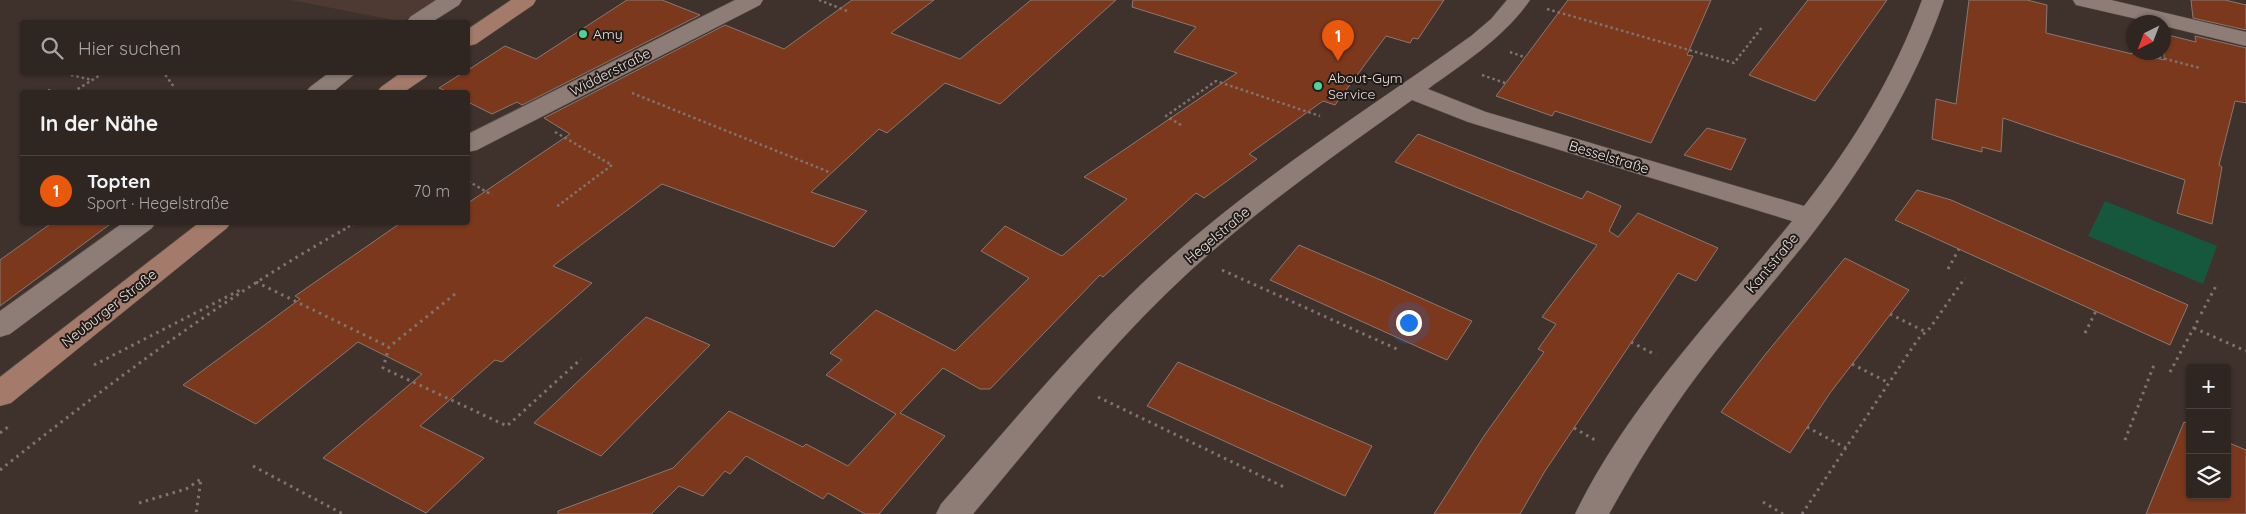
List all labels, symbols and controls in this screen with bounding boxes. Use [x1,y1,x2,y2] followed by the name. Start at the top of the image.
[2126,15,2171,60] north arrow
[20,20,470,75] search box
[1322,20,1354,61] pin: 1
[593,25,623,43] place label: Amy
[577,28,589,40] marker: Amy
[38,34,66,62] icon: search
[78,36,181,60] text: Hier suchen
[567,44,653,100] street label: Widderstraße
[1328,69,1403,103] place label: About-Gym Service
[1312,80,1324,92] marker: About-Gym Service
[40,110,158,136] text: In der Nähe
[1567,136,1651,178] street label: Besselstraße
[87,169,151,193] text: Topten
[53,181,59,201] text: 1
[413,181,450,201] text: 70 m
[87,193,229,213] text: Sport · Hegelstraße
[1181,203,1253,267] street label: Hegelstraße
[1742,229,1802,297] street label: Kantstraße
[58,265,160,351] street label: Neuburger Straße
[1396,310,1422,336] your location
[2186,364,2231,499] map controls
[2186,364,2231,409] button: +
[2186,409,2231,454] button: −
[2186,454,2231,499] button: layers

